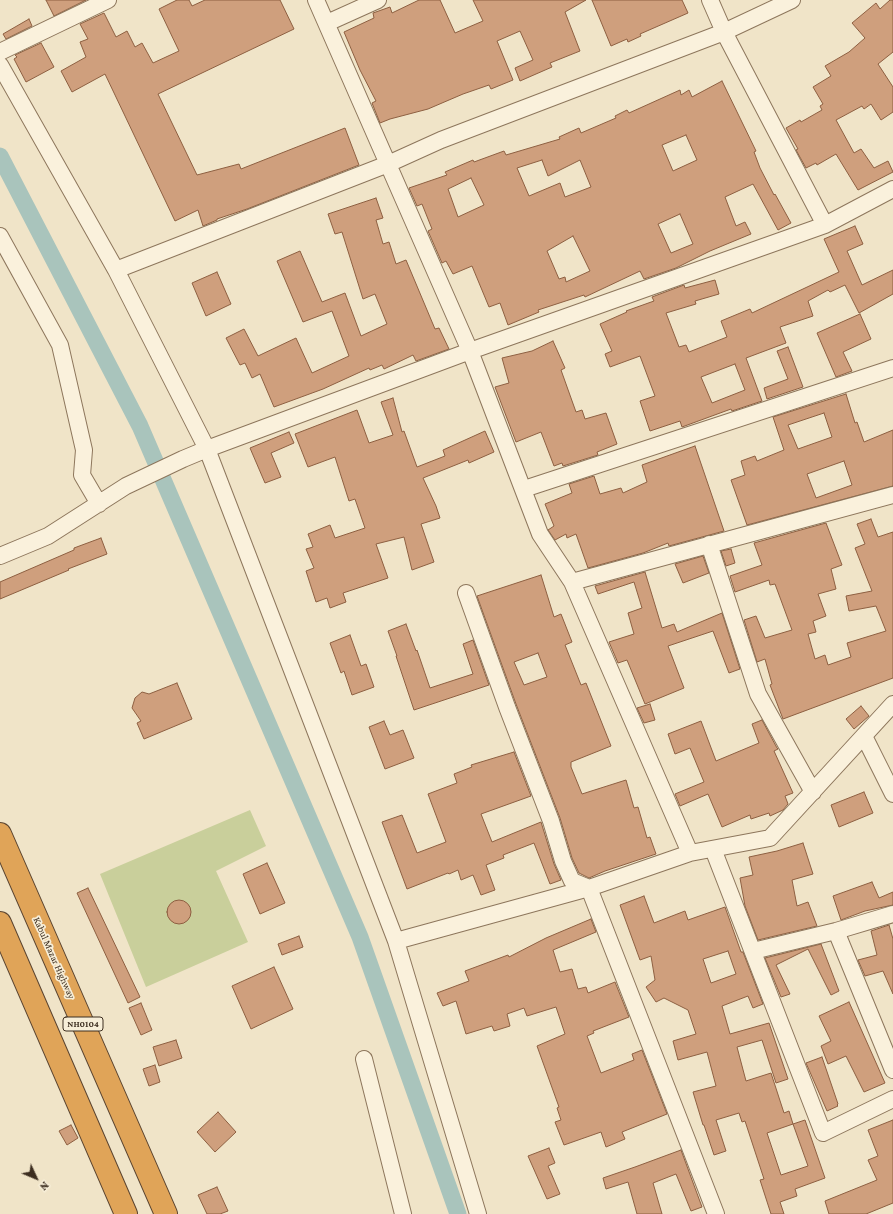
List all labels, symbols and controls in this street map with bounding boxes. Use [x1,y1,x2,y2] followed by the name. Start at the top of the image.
[31,915,77,1001] street label: Kabul Mazar Highway
[63,1017,103,1031] road number: NH0104
[16,1158,56,1198] north arrow
[38,1179,52,1193] text: N

